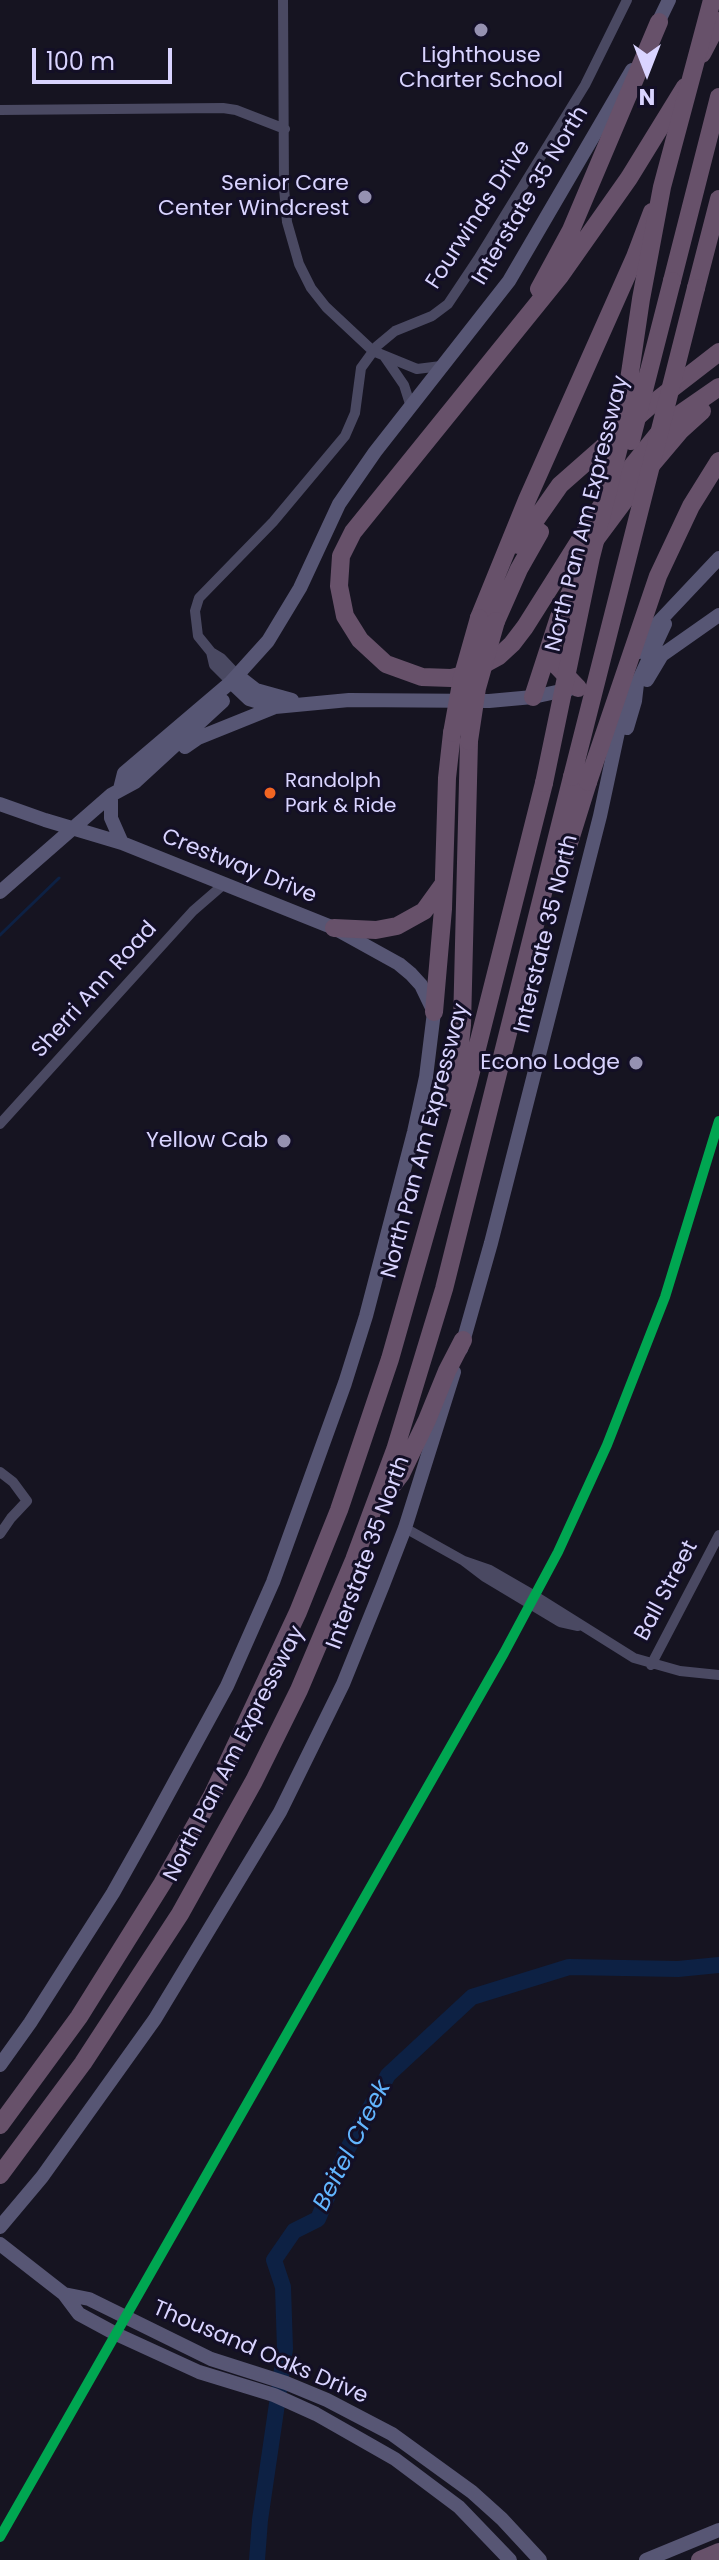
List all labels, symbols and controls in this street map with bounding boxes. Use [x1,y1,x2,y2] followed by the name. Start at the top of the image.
[472,21,490,39] marker: Lighthouse Charter School
[36,32,176,82] scale bar
[607,32,687,112] north arrow
[399,43,563,94] place label: Lighthouse Charter School
[46,45,115,78] text: 100 m
[639,81,655,112] text: N
[467,102,595,290] street label: Interstate 35 North
[421,136,537,294] street label: Fourwinds Drive
[158,171,349,222] place label: Senior Care Center Windcrest
[356,188,374,206] marker: Senior Care Center Windcrest
[541,373,635,655] street label: North Pan Am Expressway
[285,770,396,817] place label: Randolph Park & Ride
[262,785,278,801] marker: Randolph Park & Ride
[158,824,320,910] street label: Crestway Drive
[510,832,584,1036] street label: Interstate 35 North
[27,916,163,1064] street label: Sherri Ann Road
[377,1001,475,1281] street label: North Pan Am Expressway
[480,1050,620,1076] place label: Econo Lodge
[627,1054,645,1072] marker: Econo Lodge
[146,1128,268,1154] place label: Yellow Cab
[275,1132,293,1150] marker: Yellow Cab
[322,1453,416,1653] street label: Interstate 35 North
[630,1536,704,1646] street label: Ball Street
[159,1622,311,1886] street label: North Pan Am Expressway
[308,2076,398,2216] water label: Beitel Creek
[148,2296,372,2410] street label: Thousand Oaks Drive

